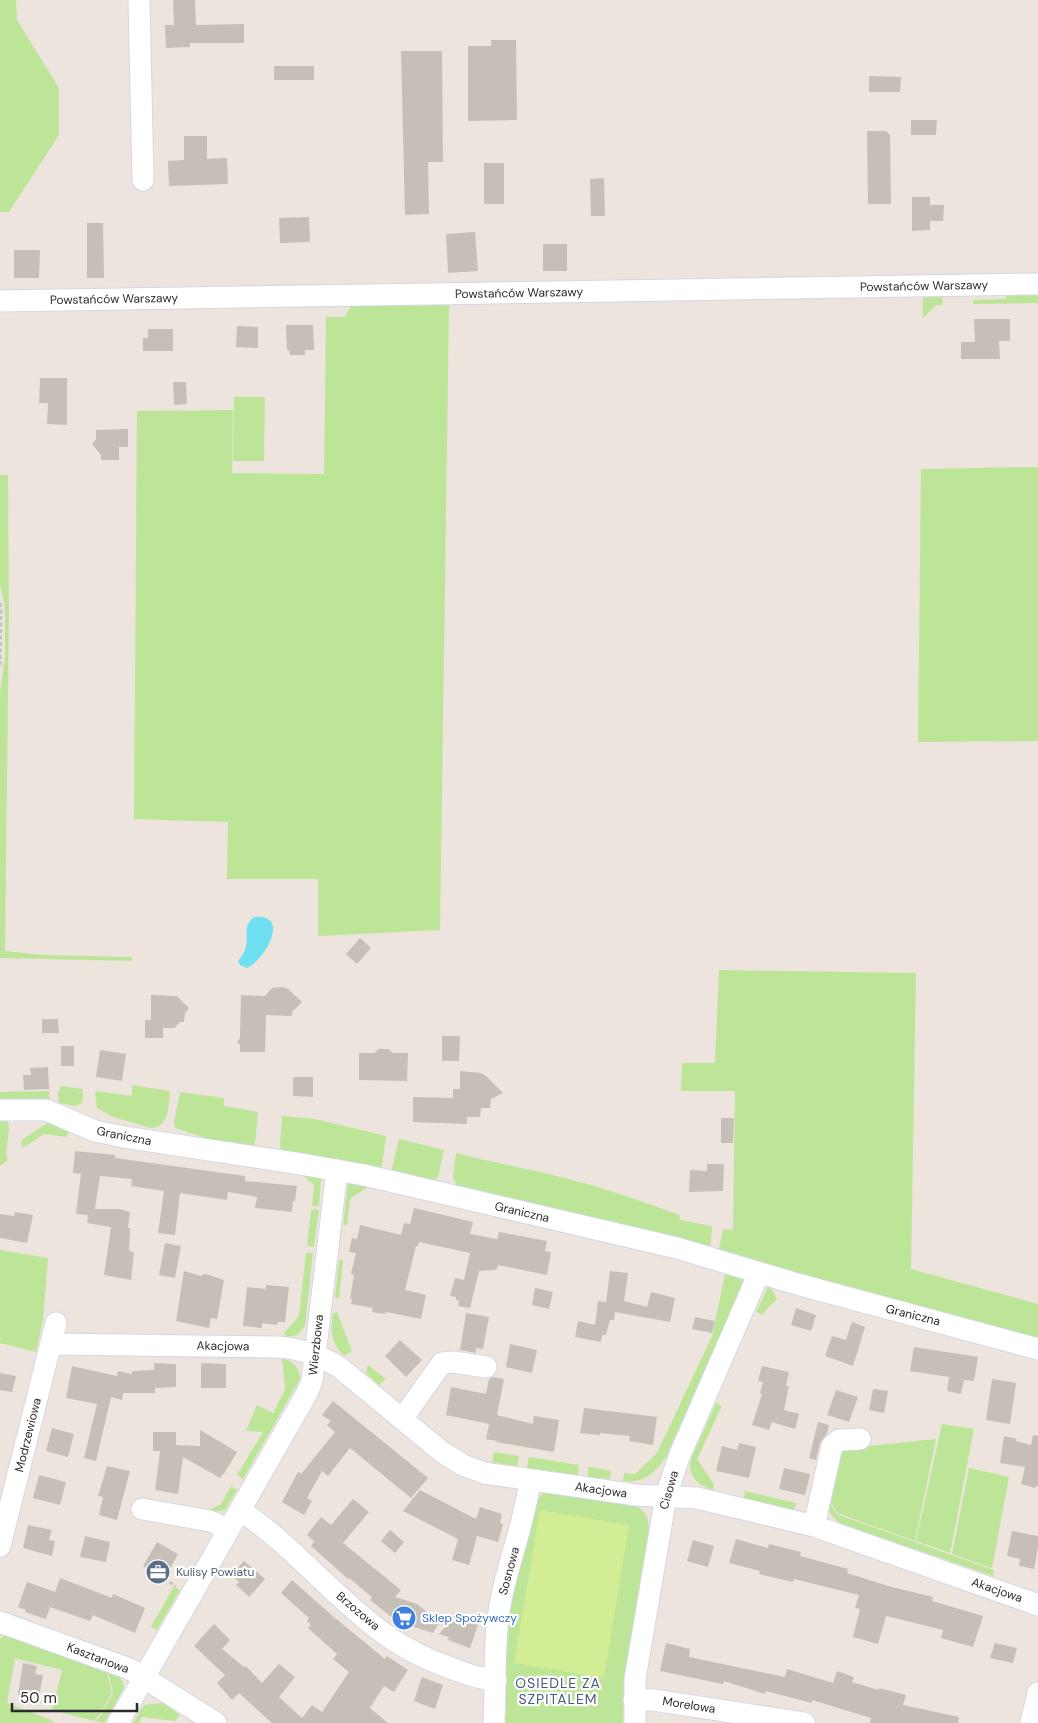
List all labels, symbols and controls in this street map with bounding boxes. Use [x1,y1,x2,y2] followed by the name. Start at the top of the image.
[860,277,989,295] street label: Powstańców Warszawy
[455,284,584,302] street label: Powstańców Warszawy
[50,290,179,308] street label: Powstańców Warszawy
[95,1123,153,1149] street label: Graniczna
[493,1198,551,1226] street label: Graniczna
[884,1301,942,1329] street label: Graniczna
[305,1314,327,1376] street label: Wierzbowa
[197,1338,249,1354] street label: Akacjowa
[11,1396,45,1474] street label: Modrzewiowa
[656,1469,682,1511] street label: Cisowa
[574,1478,628,1502] street label: Akacjowa
[495,1545,523,1597] street label: Sosnowa
[145,1559,171,1585] office icon: Kulisy Powiatu
[176,1564,254,1580] place label: Kulisy Powiatu
[970,1574,1024,1606] street label: Akacjowa
[333,1588,383,1634] street label: Brzozowa
[391,1605,417,1631] supermarket icon: Sklep Spożywczy
[422,1610,517,1626] place label: Sklep Spożywczy
[65,1639,131,1677] street label: Kasztanowa
[515,1674,601,1708] district label: OSIEDLE ZA SZPITALEM
[12,1680,138,1712] scale bar
[20,1688,57,1708] text: 50 m
[661,1693,717,1717] street label: Morelowa

